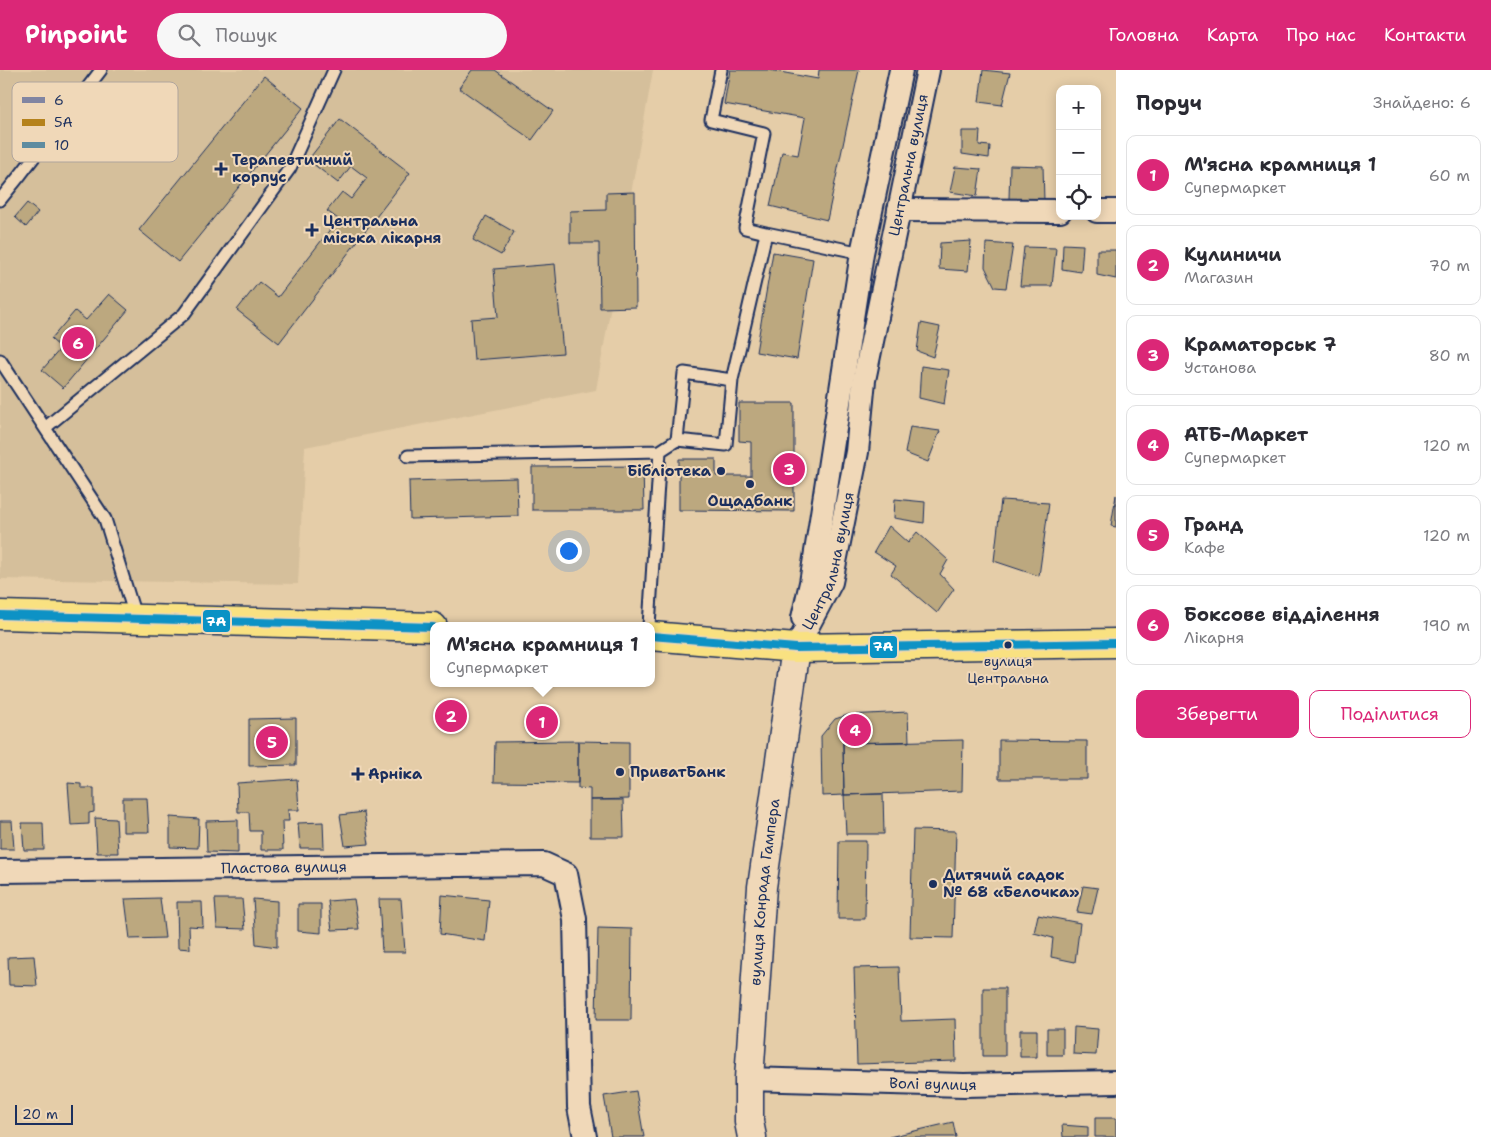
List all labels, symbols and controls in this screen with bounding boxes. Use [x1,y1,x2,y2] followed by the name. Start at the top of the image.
[157,13,507,58] search box
[25,19,127,51] text: Pinpoint
[175,21,203,49] icon: search
[215,23,277,48] text: Пошук
[1108,23,1179,47] text: Головна
[1207,23,1258,47] text: Карта
[1286,23,1356,47] text: Про нас
[1384,23,1466,47] text: Контакти
[12,82,178,162] legend
[1056,85,1101,220] map controls
[1056,85,1101,130] button: +
[1136,89,1202,117] text: Поруч
[54,91,64,109] text: 6
[884,92,933,238] street label: Центральна вулиця
[1373,92,1471,113] text: Знайдено: 6
[54,113,73,131] text: 5А
[1056,130,1101,175] button: −
[54,136,69,154] text: 10
[232,150,353,187] place label: Терапевтичний корпус
[1184,152,1376,177] text: М'ясна крамниця 1
[214,162,228,176] marker: Терапевтичний корпус
[1149,165,1157,186] text: 1
[1429,165,1470,186] text: 60 m
[1056,175,1101,220] button: locate
[1184,177,1286,198] text: Супермаркет
[323,211,442,248] place label: Центральна міська лікарня
[305,223,319,237] marker: Центральна міська лікарня
[1184,242,1282,267] text: Кулиничи
[1147,255,1159,276] text: 2
[1429,255,1470,276] text: 70 m
[1184,267,1253,288] text: Магазин
[62,324,94,362] pin: 6
[1184,332,1336,357] text: Краматорськ 7
[1147,345,1159,366] text: 3
[1429,345,1470,366] text: 80 m
[1184,357,1256,378] text: Установа
[1184,422,1308,447] text: АТБ-Маркет
[1147,435,1159,456] text: 4
[1423,435,1470,456] text: 120 m
[1184,447,1286,468] text: Супермаркет
[773,450,805,488] pin: 3
[627,461,712,481] place label: Бібліотека
[715,465,727,477] marker: Бібліотека
[744,478,756,490] marker: Ощадбанк
[797,490,859,634] street label: Центральна вулиця
[708,491,793,511] place label: Ощадбанк
[1184,512,1243,537] text: Гранд
[1148,525,1158,546] text: 5
[1423,525,1470,546] text: 120 m
[1184,537,1225,558] text: Кафе
[556,538,582,564] your location
[1184,602,1380,627] text: Боксове відділення
[202,609,231,633] line badge: 7А
[206,612,227,630] text: 7А
[1147,615,1159,636] text: 6
[1423,615,1470,636] text: 190 m
[430,622,655,687] popup
[1184,627,1244,648] text: Лікарня
[446,632,639,657] text: М'ясна крамниця 1
[869,635,898,659] line badge: 7А
[873,637,894,655] text: 7А
[1003,640,1013,650] marker: вулиця Центральна
[967,652,1049,687] place label: вулиця Центральна
[446,657,548,678] text: Супермаркет
[1136,690,1299,738] button: Зберегти
[1309,690,1471,738] button: Поділитися
[435,697,467,735] pin: 2
[526,703,558,741] pin: 1
[839,711,871,749] pin: 4
[256,723,288,761] pin: 5
[630,762,726,782] place label: ПриватБанк
[368,764,423,784] place label: Арніка
[614,766,626,778] marker: ПриватБанк
[352,768,364,780] marker: Арніка
[745,797,785,986] street label: вулиця Конрада Гампера
[221,857,347,878] street label: Пластова вулиця
[943,865,1079,902] place label: Дитячий садок № 68 «Белочка»
[927,878,939,890] marker: Дитячий садок № 68 «Белочка»
[889,1073,977,1095] street label: Волі вулиця
[15,1102,72,1125] scale bar
[22,1105,58,1123] text: 20 m

